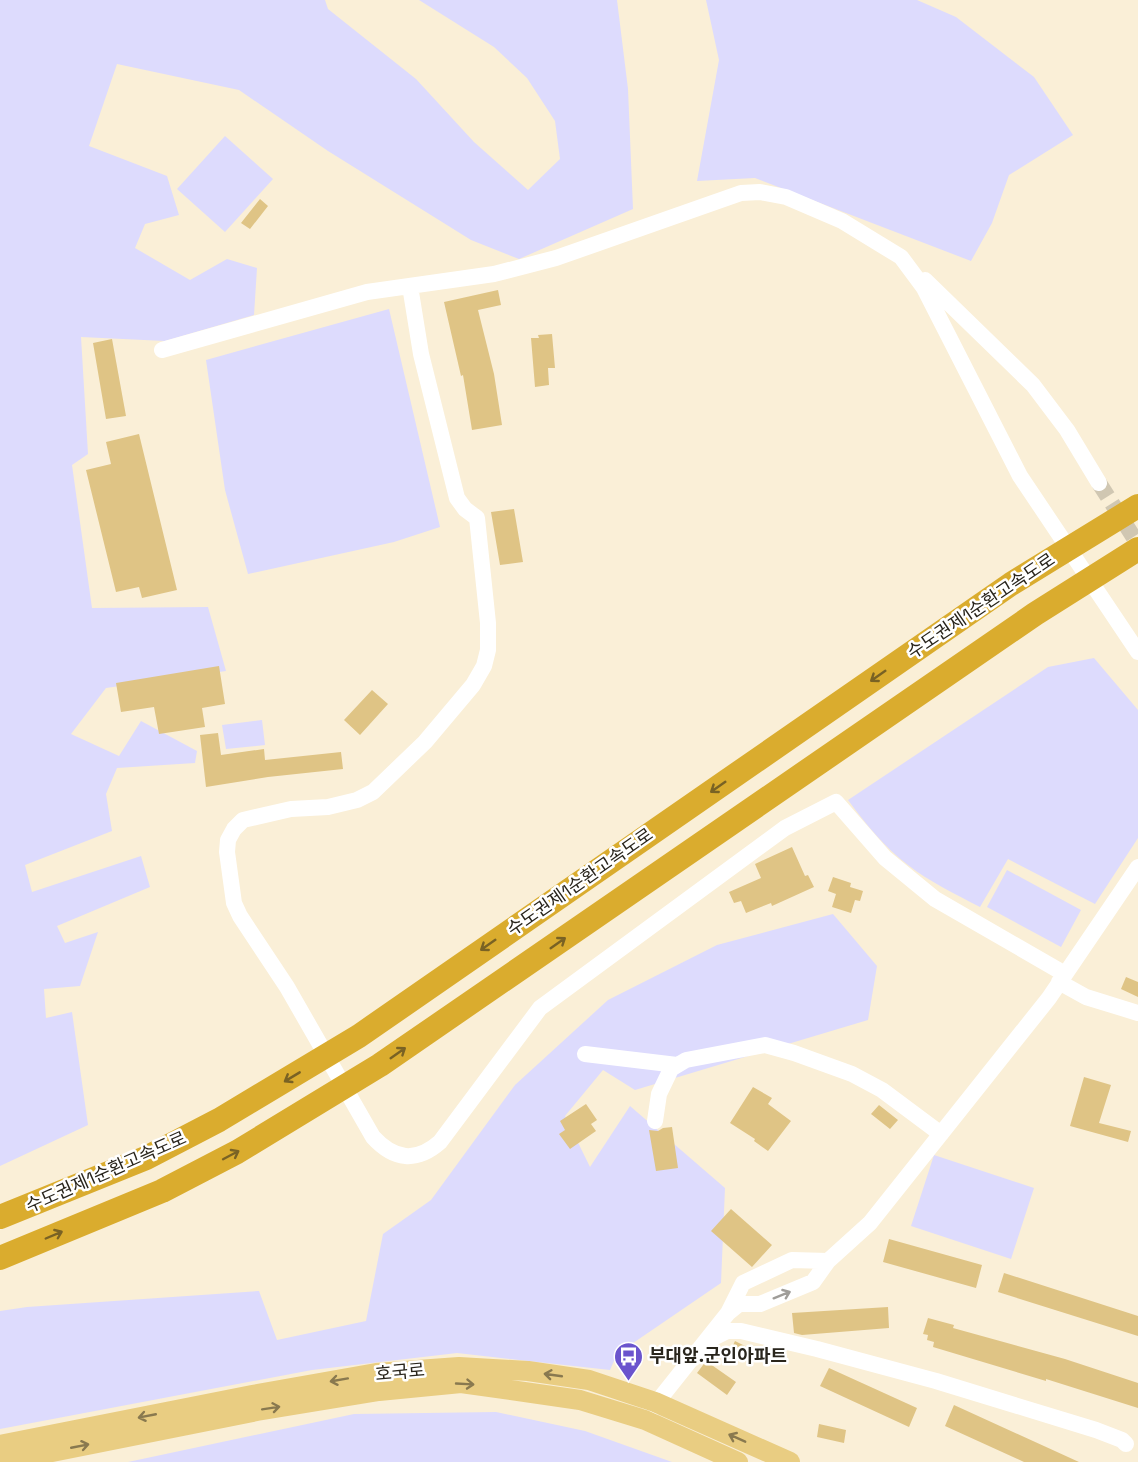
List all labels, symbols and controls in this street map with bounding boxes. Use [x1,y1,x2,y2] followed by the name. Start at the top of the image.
[903,548,1059,664] street label: 수도권제1순환고속도로
[871,670,887,682] one-way arrow
[710,781,727,793] one-way arrow
[502,823,657,941] street label: 수도권제1순환고속도로
[550,937,566,949] one-way arrow
[481,939,497,951] one-way arrow
[389,1047,405,1059] one-way arrow
[284,1072,301,1084] one-way arrow
[22,1126,190,1217] street label: 수도권제1순환고속도로
[222,1149,239,1161] one-way arrow
[44,1229,63,1240] one-way arrow
[772,1289,790,1300] one-way arrow
[612,1340,644,1382] bus stop icon: 부대앞.군인아파트
[649,1344,787,1367] place label: 부대앞.군인아파트
[374,1358,426,1385] street label: 호국로
[544,1369,564,1380] one-way arrow
[329,1374,349,1385] one-way arrow
[454,1379,474,1390] one-way arrow
[261,1403,281,1414] one-way arrow
[138,1411,157,1422] one-way arrow
[728,1431,746,1442] one-way arrow
[70,1440,89,1451] one-way arrow

